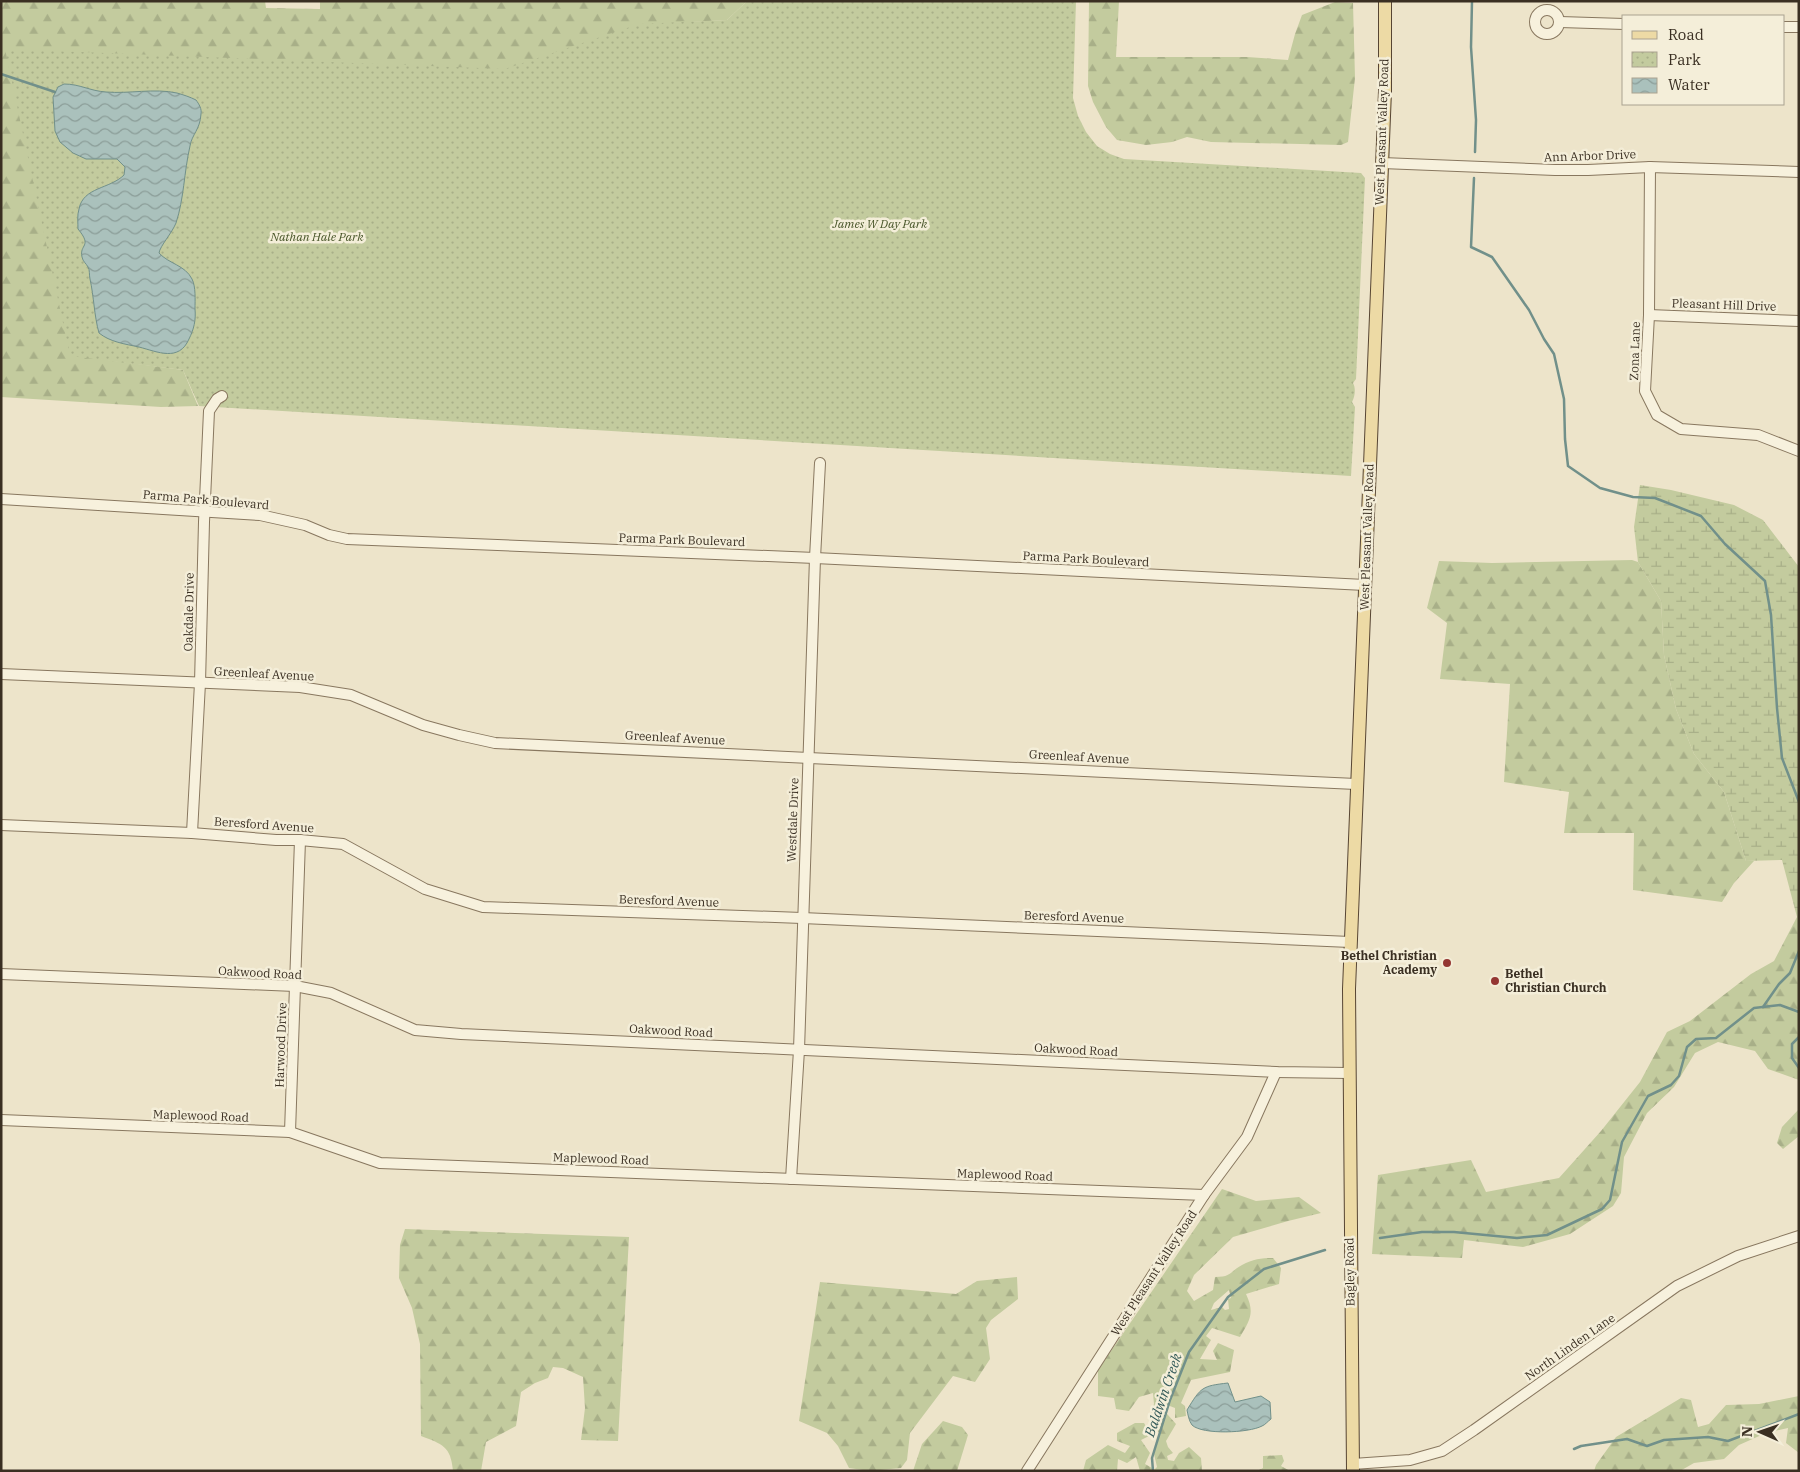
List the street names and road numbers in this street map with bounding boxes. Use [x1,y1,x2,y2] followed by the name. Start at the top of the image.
[1371,58,1392,206] street label: West Pleasant Valley Road
[1544,146,1636,165] street label: Ann Arbor Drive
[1671,295,1777,314] street label: Pleasant Hill Drive
[1626,321,1643,381] street label: Zona Lane
[1356,463,1377,611] street label: West Pleasant Valley Road
[142,487,270,512] street label: Parma Park Boulevard
[618,530,746,549] street label: Parma Park Boulevard
[1022,548,1150,569] street label: Parma Park Boulevard
[180,572,197,652] street label: Oakdale Drive
[214,663,314,684] street label: Greenleaf Avenue
[625,727,725,748] street label: Greenleaf Avenue
[1029,746,1129,767] street label: Greenleaf Avenue
[784,778,801,862] street label: Westdale Drive
[213,814,315,835] street label: Beresford Avenue
[619,891,719,910] street label: Beresford Avenue
[1024,907,1124,926] street label: Beresford Avenue
[218,963,302,982] street label: Oakwood Road
[272,1002,289,1088] street label: Harwood Drive
[629,1021,713,1040] street label: Oakwood Road
[1034,1040,1118,1059] street label: Oakwood Road
[153,1106,249,1125] street label: Maplewood Road
[553,1149,649,1168] street label: Maplewood Road
[957,1165,1053,1184] street label: Maplewood Road
[1107,1207,1200,1338] street label: West Pleasant Valley Road
[1341,1237,1358,1307] street label: Bagley Road
[1522,1310,1618,1383] street label: North Linden Lane

